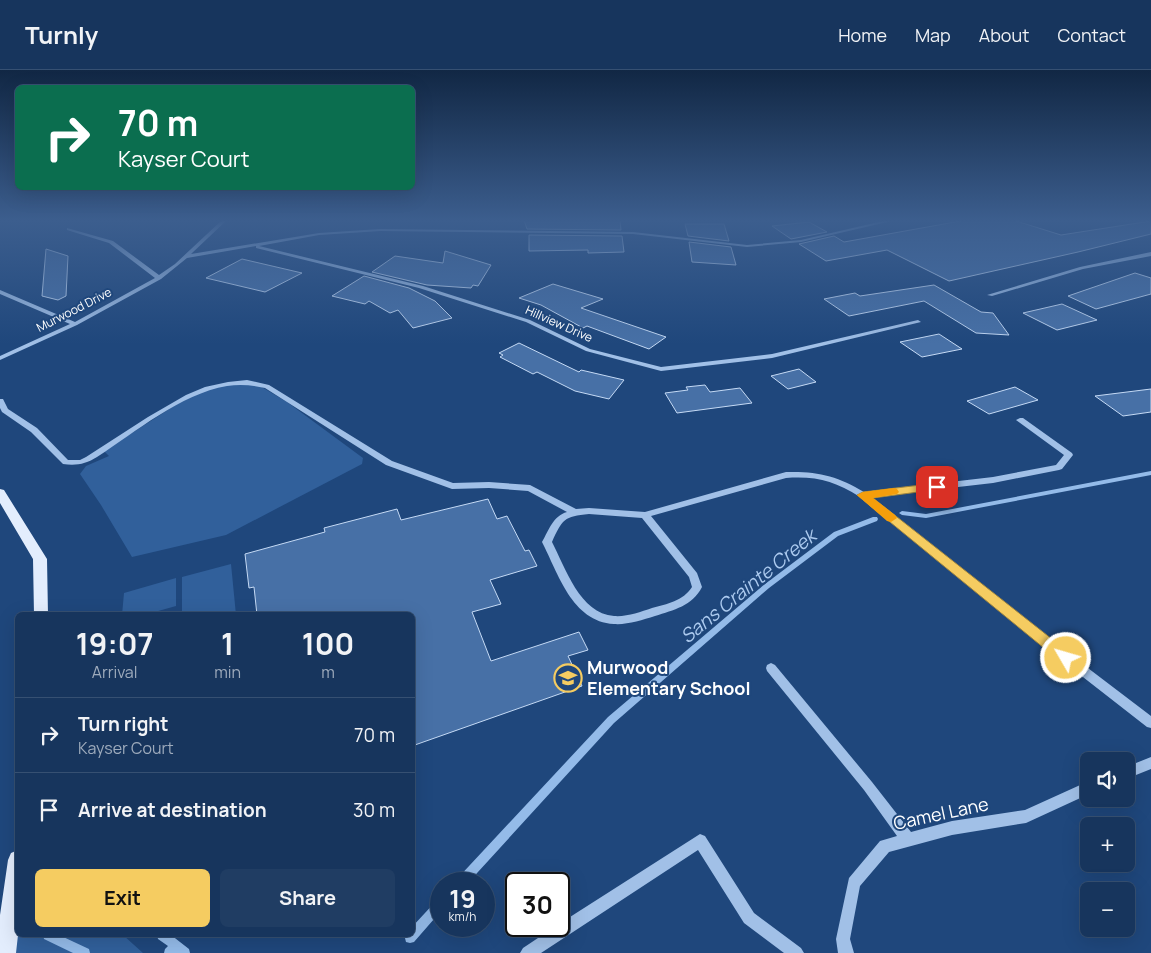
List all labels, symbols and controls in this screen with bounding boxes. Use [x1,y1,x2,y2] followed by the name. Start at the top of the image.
[25,18,98,51] text: Turnly
[838,23,887,47] text: Home
[915,23,951,47] text: Map
[979,23,1029,47] text: About
[1057,23,1126,47] text: Contact
[118,99,198,147] text: 70 m
[35,105,100,170] icon: right
[118,144,250,174] text: Kayser Court
[33,283,114,336] street label: Murwood Drive
[523,301,596,346] street label: Hillview Drive
[916,466,958,508] pin
[923,473,951,501] icon: arrive
[675,522,823,649] water label: Sans Crainte Creek
[76,623,154,664] text: 19:07
[221,623,234,664] text: 1
[302,623,354,664] text: 100
[1039,631,1091,683] position arrow
[587,655,750,700] place label: Murwood Elementary School
[92,661,137,683] text: Arrival
[214,661,241,683] text: min
[321,661,335,683] text: m
[553,663,583,693] school or university icon: Murwood Elementary School
[78,711,168,737] text: Turn right
[35,721,63,749] icon: right
[354,722,395,748] text: 70 m
[78,737,174,759] text: Kayser Court
[1080,752,1135,937] map controls
[1080,752,1135,807] button: sound
[891,791,991,835] street label: Camel Lane
[35,796,63,824] icon: arrive
[78,797,267,823] text: Arrive at destination
[353,797,395,823] text: 30 m
[1080,817,1135,872] button: +
[35,869,210,927] button: Exit
[220,869,395,927] button: Share
[505,872,570,937] speed limit sign: 30
[449,881,476,916] text: 19
[1080,882,1135,937] button: −
[449,908,476,925] text: km/h

